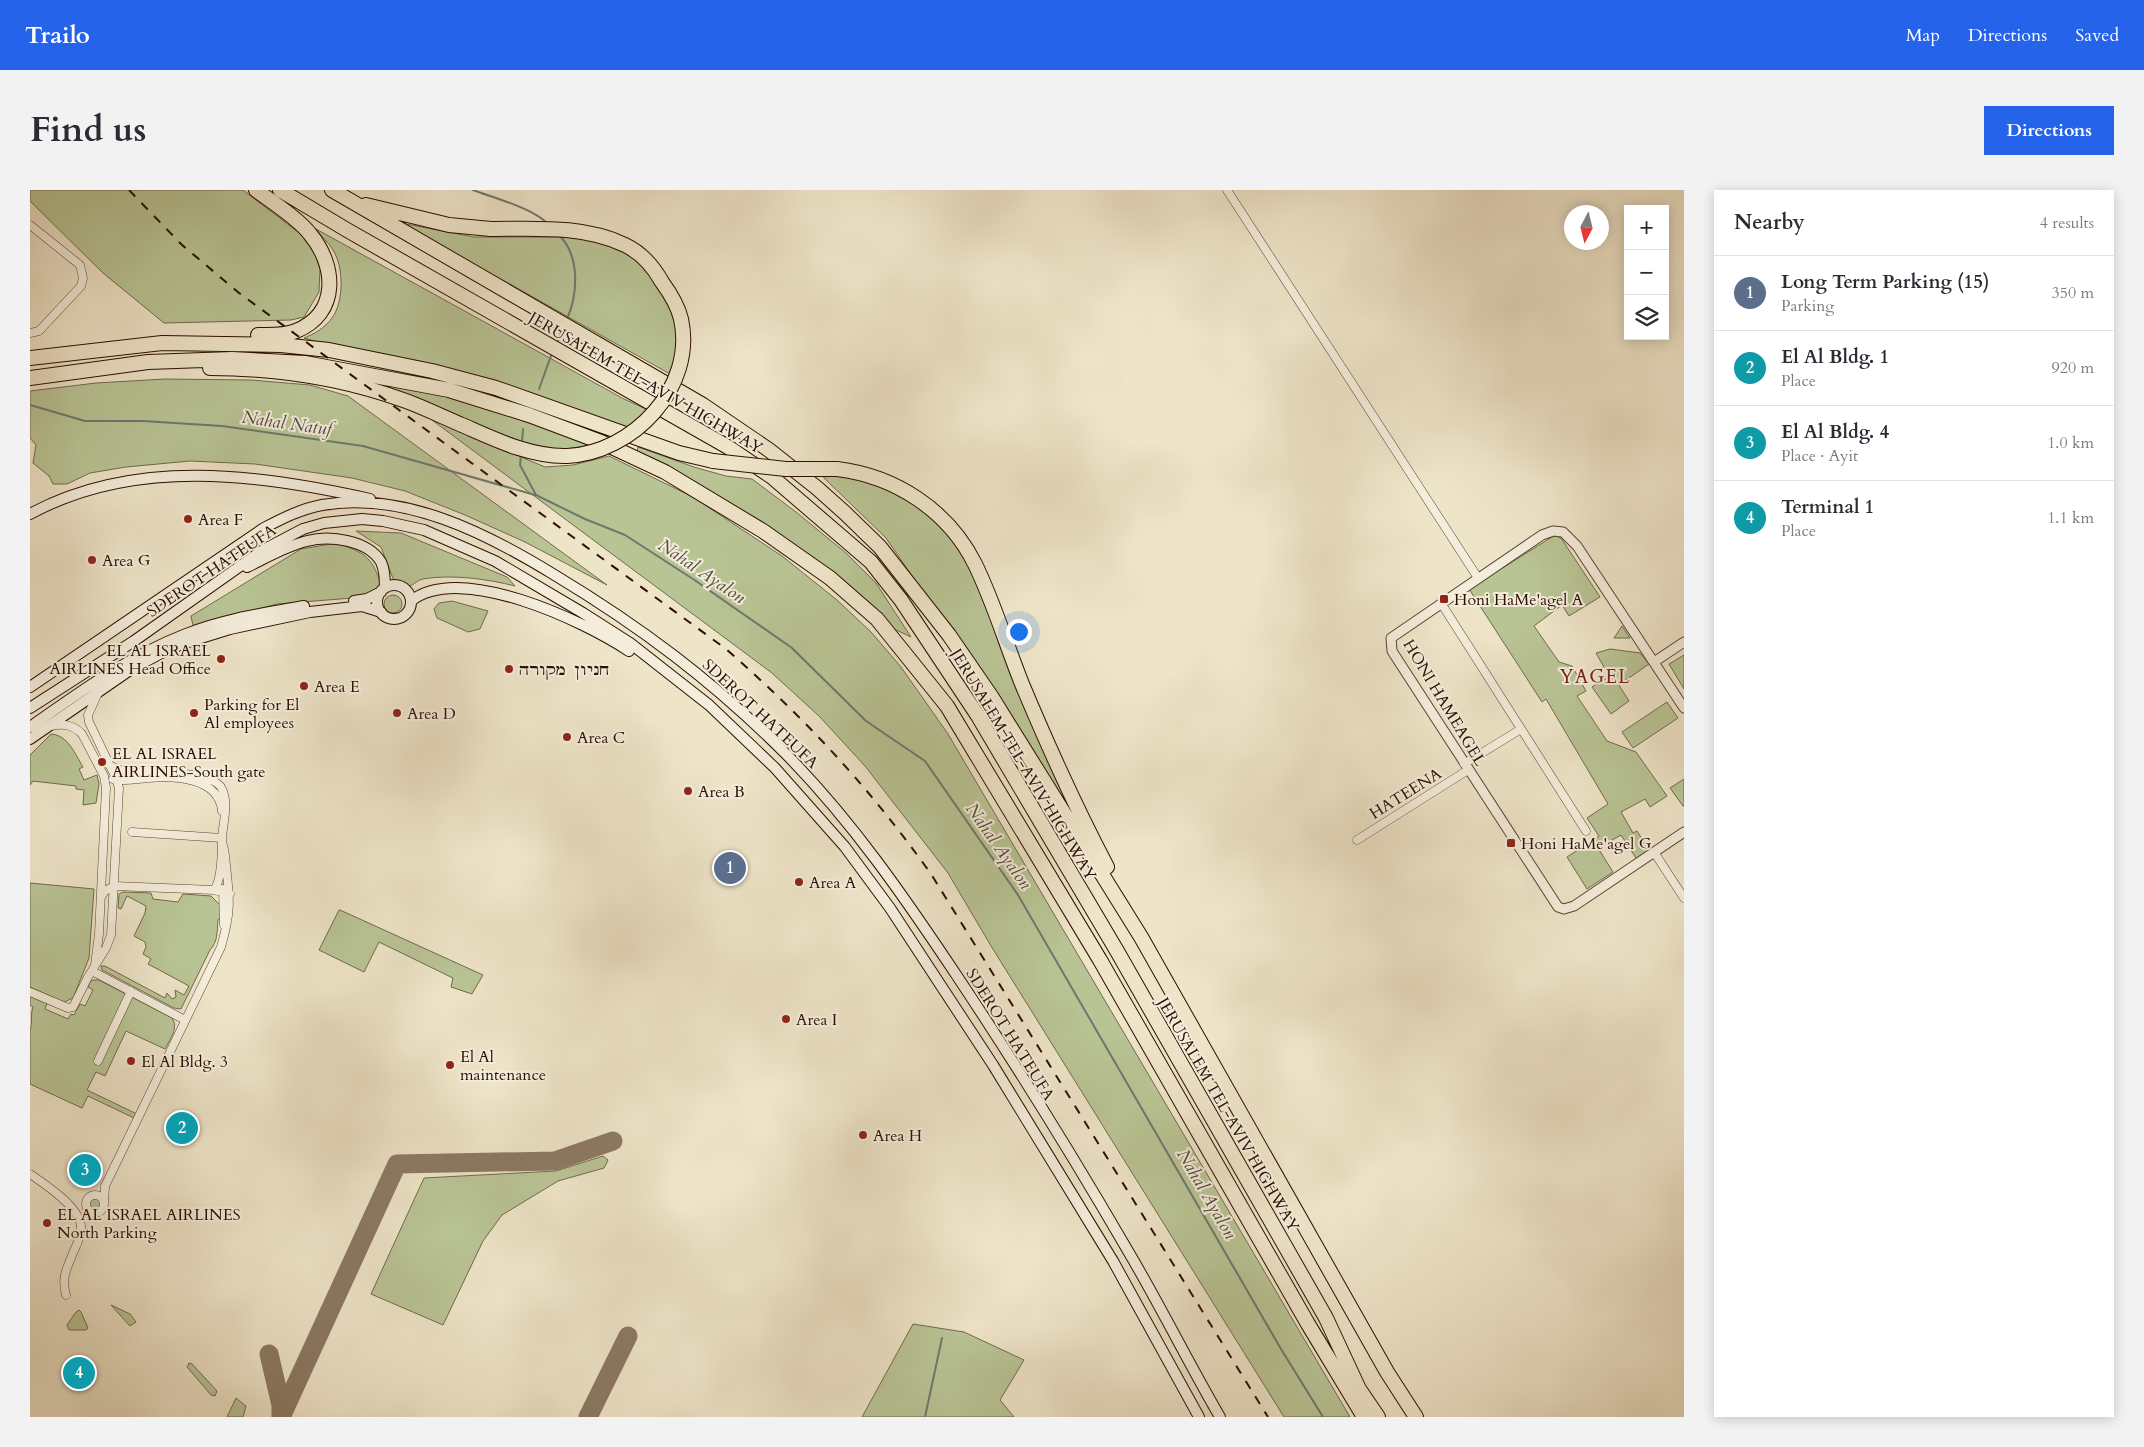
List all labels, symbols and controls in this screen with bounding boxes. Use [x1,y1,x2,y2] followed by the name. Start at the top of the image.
[25,19,90,52] text: Trailo
[1906,23,1940,48] text: Map
[1968,23,2047,48] text: Directions
[2075,23,2119,48] text: Saved
[30,106,146,154] text: Find us
[1984,106,2114,155] button: Directions
[1564,205,1609,250] north arrow
[1624,205,1669,340] map controls
[1624,205,1669,250] button: +
[1734,208,1805,237] text: Nearby
[2040,212,2094,234] text: 4 results
[1624,250,1669,295] button: −
[1781,269,1989,295] text: Long Term Parking (15)
[1746,282,1754,304] text: 1
[2052,282,2094,304] text: 350 m
[1624,295,1669,340] button: layers
[1781,295,1834,317] text: Parking
[523,306,767,459] street label: JERUSALEM TEL-AVIV HIGHWAY
[1781,344,1889,370] text: El Al Bldg. 1
[1746,357,1754,379] text: 2
[2052,357,2094,379] text: 920 m
[1781,370,1816,392] text: Place
[240,405,337,443] water label: Nahal Natuf
[1781,419,1889,445] text: El Al Bldg. 4
[1746,432,1754,454] text: 3
[2047,432,2094,454] text: 1.0 km
[1781,445,1858,467] text: Place · Ayit
[1781,494,1874,520] text: Terminal 1
[1746,507,1754,529] text: 4
[2047,507,2094,529] text: 1.1 km
[198,509,243,531] place label: Area F
[182,513,194,525] marker: Area F
[142,519,281,622] street label: SDEROT HATEUFA
[1781,520,1816,542] text: Place
[653,533,751,610] water label: Nahal Ayalon
[102,550,151,572] place label: Area G
[86,554,98,566] marker: Area G
[1454,589,1584,611] place label: Honi HaMe'agel A
[1438,593,1450,605] marker: Honi HaMe'agel A
[1006,619,1032,645] your location
[1398,635,1491,770] street label: HONI HAMEAGEL
[50,640,211,680] place label: EL AL ISRAEL AIRLINES Head Office
[944,643,1101,885] street label: JERUSALEM TEL-AVIV HIGHWAY
[215,653,227,665] marker: EL AL ISRAEL AIRLINES Head Office
[697,654,824,774] street label: SDEROT HATEUFA
[519,659,609,681] place label: חניון מקורה
[503,663,515,675] marker: חניון מקורה
[1560,664,1630,690] district label: YAGEL
[314,676,360,698] place label: Area E
[298,680,310,692] marker: Area E
[204,694,299,734] place label: Parking for El Al employees
[407,703,456,725] place label: Area D
[188,707,200,719] marker: Parking for El Al employees
[391,707,403,719] marker: Area D
[577,727,625,749] place label: Area C
[561,731,573,743] marker: Area C
[112,743,266,783] place label: EL AL ISRAEL AIRLINES-South gate
[96,756,108,768] marker: EL AL ISRAEL AIRLINES-South gate
[1365,763,1446,825] street label: HATEENA
[698,781,745,803] place label: Area B
[682,785,694,797] marker: Area B
[960,798,1038,895] water label: Nahal Ayalon
[1521,833,1652,855] place label: Honi HaMe'agel G
[1505,837,1517,849] marker: Honi HaMe'agel G
[714,849,746,887] pin: 1
[809,872,857,894] place label: Area A
[793,876,805,888] marker: Area A
[961,964,1060,1105] street label: SDEROT HATEUFA
[1151,992,1304,1236] street label: JERUSALEM TEL-AVIV HIGHWAY
[796,1009,837,1031] place label: Area I
[780,1013,792,1025] marker: Area I
[460,1046,546,1086] place label: El Al maintenance
[141,1051,228,1073] place label: El Al Bldg. 3
[125,1055,137,1067] marker: El Al Bldg. 3
[444,1059,456,1071] marker: El Al maintenance
[166,1109,198,1147] pin: 2
[873,1125,922,1147] place label: Area H
[857,1129,869,1141] marker: Area H
[1171,1145,1243,1244] water label: Nahal Ayalon
[69,1151,101,1189] pin: 3
[57,1204,241,1244] place label: EL AL ISRAEL AIRLINES North Parking
[41,1217,53,1229] marker: EL AL ISRAEL AIRLINES North Parking
[63,1354,95,1392] pin: 4

